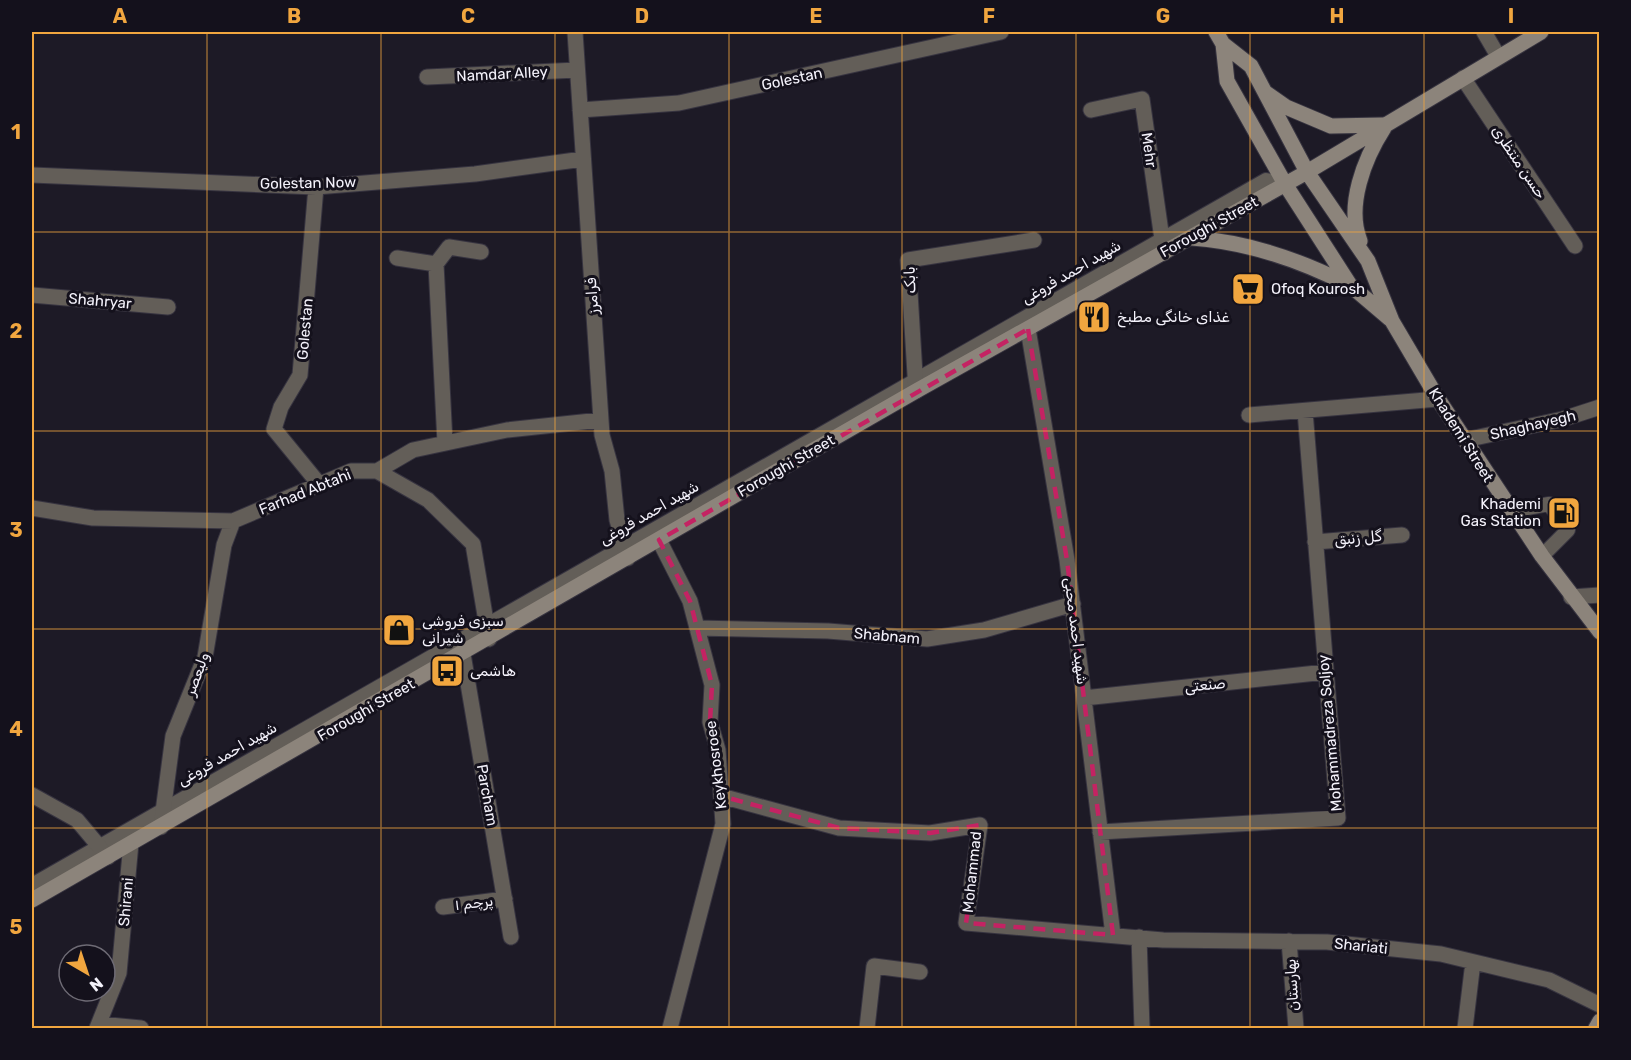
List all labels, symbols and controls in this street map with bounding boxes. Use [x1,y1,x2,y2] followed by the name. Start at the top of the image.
[113,4,128,28] text: A
[287,4,301,28] text: B
[461,4,475,28] text: C
[635,4,649,28] text: D
[810,4,822,28] text: E
[983,4,995,28] text: F
[1156,4,1170,28] text: G
[1330,4,1344,28] text: H
[1508,4,1514,28] text: I
[456,63,548,85] street label: Namdar Alley
[760,64,824,94] street label: Golestan
[11,120,21,144] text: 1
[1488,122,1550,202] street label: حسن منتظری
[1138,131,1160,169] street label: Mehr
[260,173,356,193] street label: Golestan Now
[1157,193,1261,261] street label: Foroughi Street
[1018,236,1125,309] street label: شهید احمد فروغی
[901,266,919,294] street label: بابک
[1230,271,1266,307] supermarket icon: Ofoq Kourosh
[582,277,602,316] street label: فرامرز
[1271,280,1365,298] place label: Ofoq Kourosh
[68,289,133,313] street label: Shahryar
[293,297,317,361] street label: Golestan
[1076,299,1112,335] restaurant icon: غذای خانگی مطبخ
[1117,308,1230,328] place label: غذای خانگی مطبخ
[10,319,23,343] text: 2
[1425,385,1497,486] street label: Khademi Street
[1488,406,1578,444] street label: Shaghayegh
[734,431,838,501] street label: Foroughi Street
[256,465,354,519] street label: Farhad Abtahi
[596,477,703,550] street label: شهید احمد فروغی
[1461,495,1541,530] place label: Khademi Gas Station
[1546,495,1582,531] fuel station icon: Khademi Gas Station
[9,518,23,542] text: 3
[1333,527,1383,549] street label: گل زنبق
[1060,576,1092,686] street label: شهید احمد محبی
[381,612,417,648] shop icon: سبزی فروشی شیرانی
[422,612,504,647] place label: سبزی فروشی شیرانی
[853,624,921,648] street label: Shabnam
[181,650,214,699] street label: ولیعصر
[429,653,465,689] bus stop icon: هاشمی
[1314,654,1346,812] street label: Mohammadreza Soljoy
[470,662,516,680] place label: هاشمی
[1184,674,1226,696] street label: صنعتی
[314,675,418,745] street label: Foroughi Street
[9,717,23,741] text: 4
[174,718,281,791] street label: شهید احمد فروغی
[702,720,730,810] street label: Keykhosroee
[473,763,501,827] street label: Parcham
[959,830,985,914] street label: Mohammad
[115,877,137,927] street label: Shirani
[454,892,494,915] street label: پرچم ۱
[10,915,23,939] text: 5
[1333,934,1389,958] street label: Shariati
[57,943,117,1003] north arrow
[1281,958,1303,1012] street label: بهارستان
[86,973,107,995] text: N

